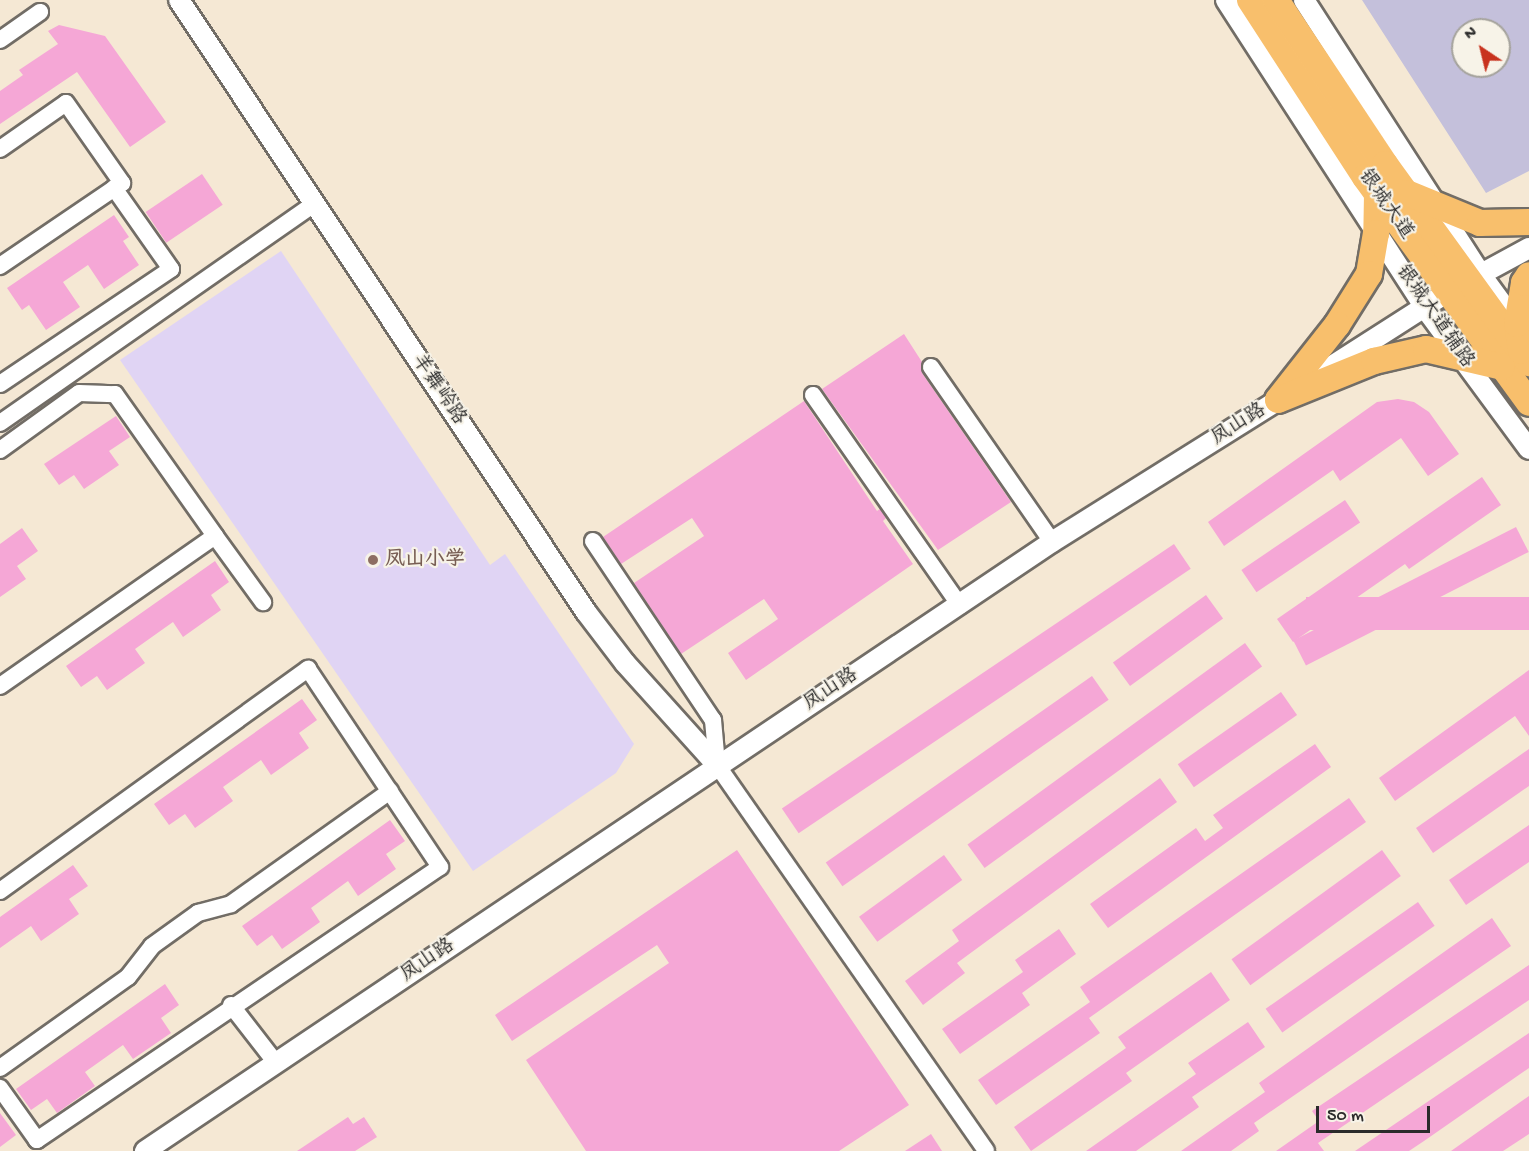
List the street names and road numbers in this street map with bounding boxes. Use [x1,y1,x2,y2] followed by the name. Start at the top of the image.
[1352,165,1418,245] street label: 银城大道
[1390,261,1478,373] street label: 银城大道辅路
[406,350,470,430] street label: 羊舞岭路
[1207,399,1271,451] street label: 凤山路
[799,664,863,716] street label: 凤山路
[396,934,460,988] street label: 凤山路

